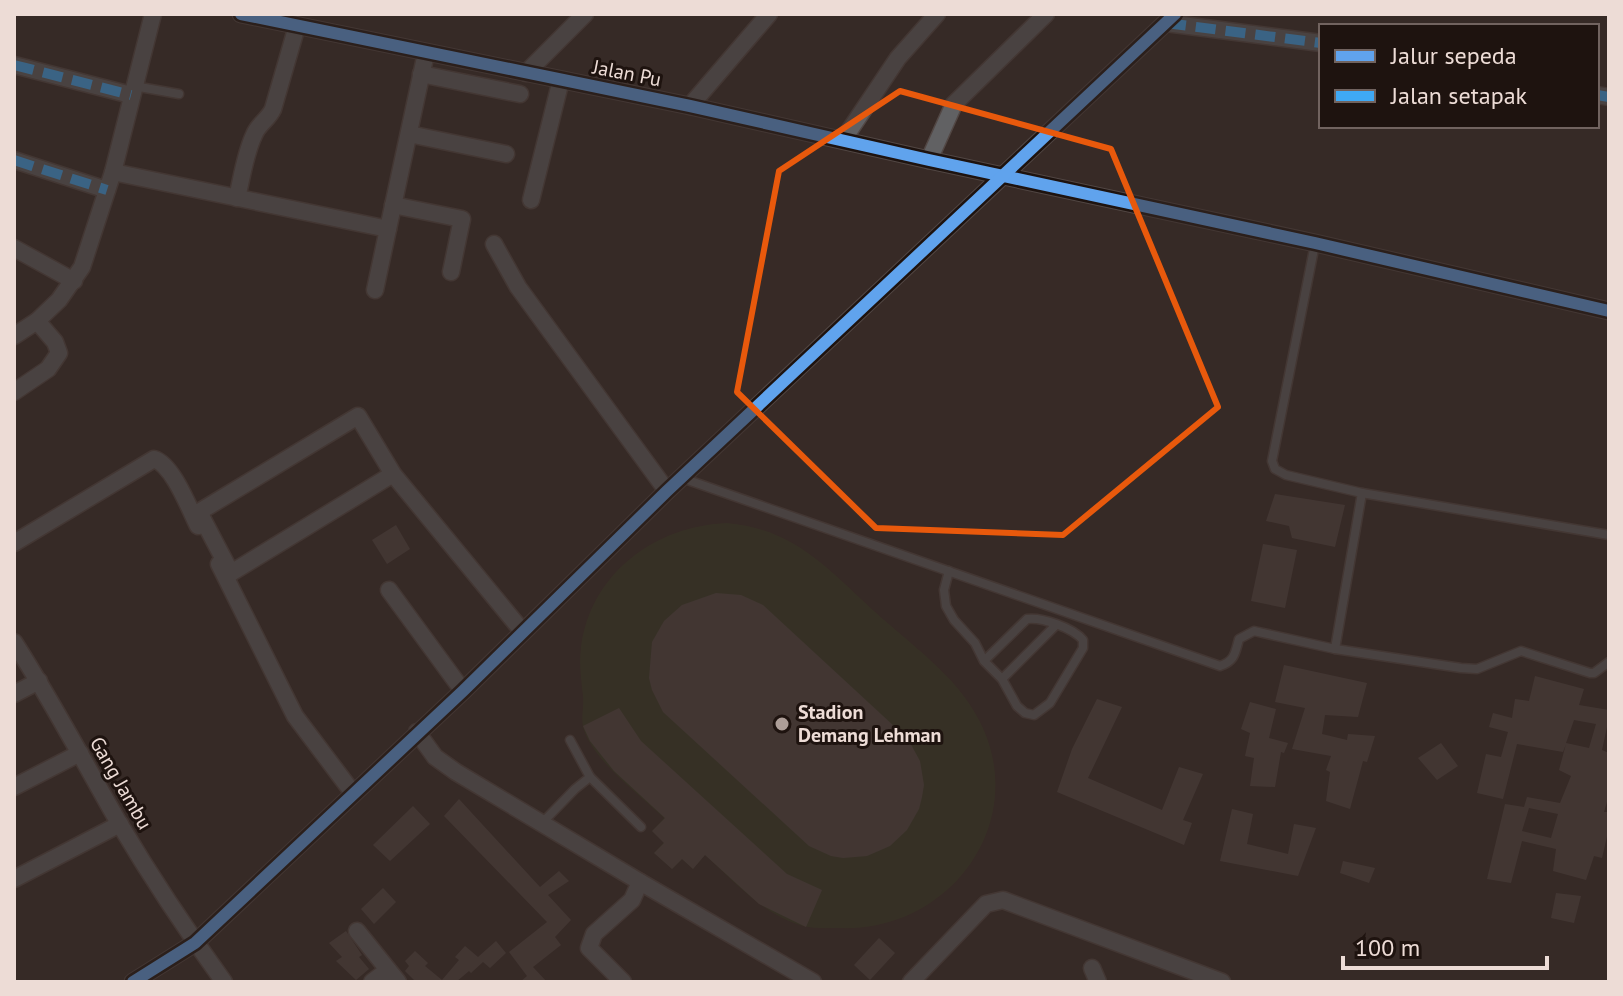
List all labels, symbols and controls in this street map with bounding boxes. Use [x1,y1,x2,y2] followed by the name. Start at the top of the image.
[1319,24,1599,128] legend
[1390,40,1517,71] text: Jalur sepeda
[590,53,663,92] street label: Jalan Pu
[1390,80,1528,111] text: Jalan setapak
[798,699,941,748] place label: Stadion Demang Lehman
[773,715,791,733] marker: Stadion Demang Lehman
[84,732,158,834] street label: Gang Jambu
[1343,920,1547,970] scale bar
[1355,932,1420,963] text: 100 m

